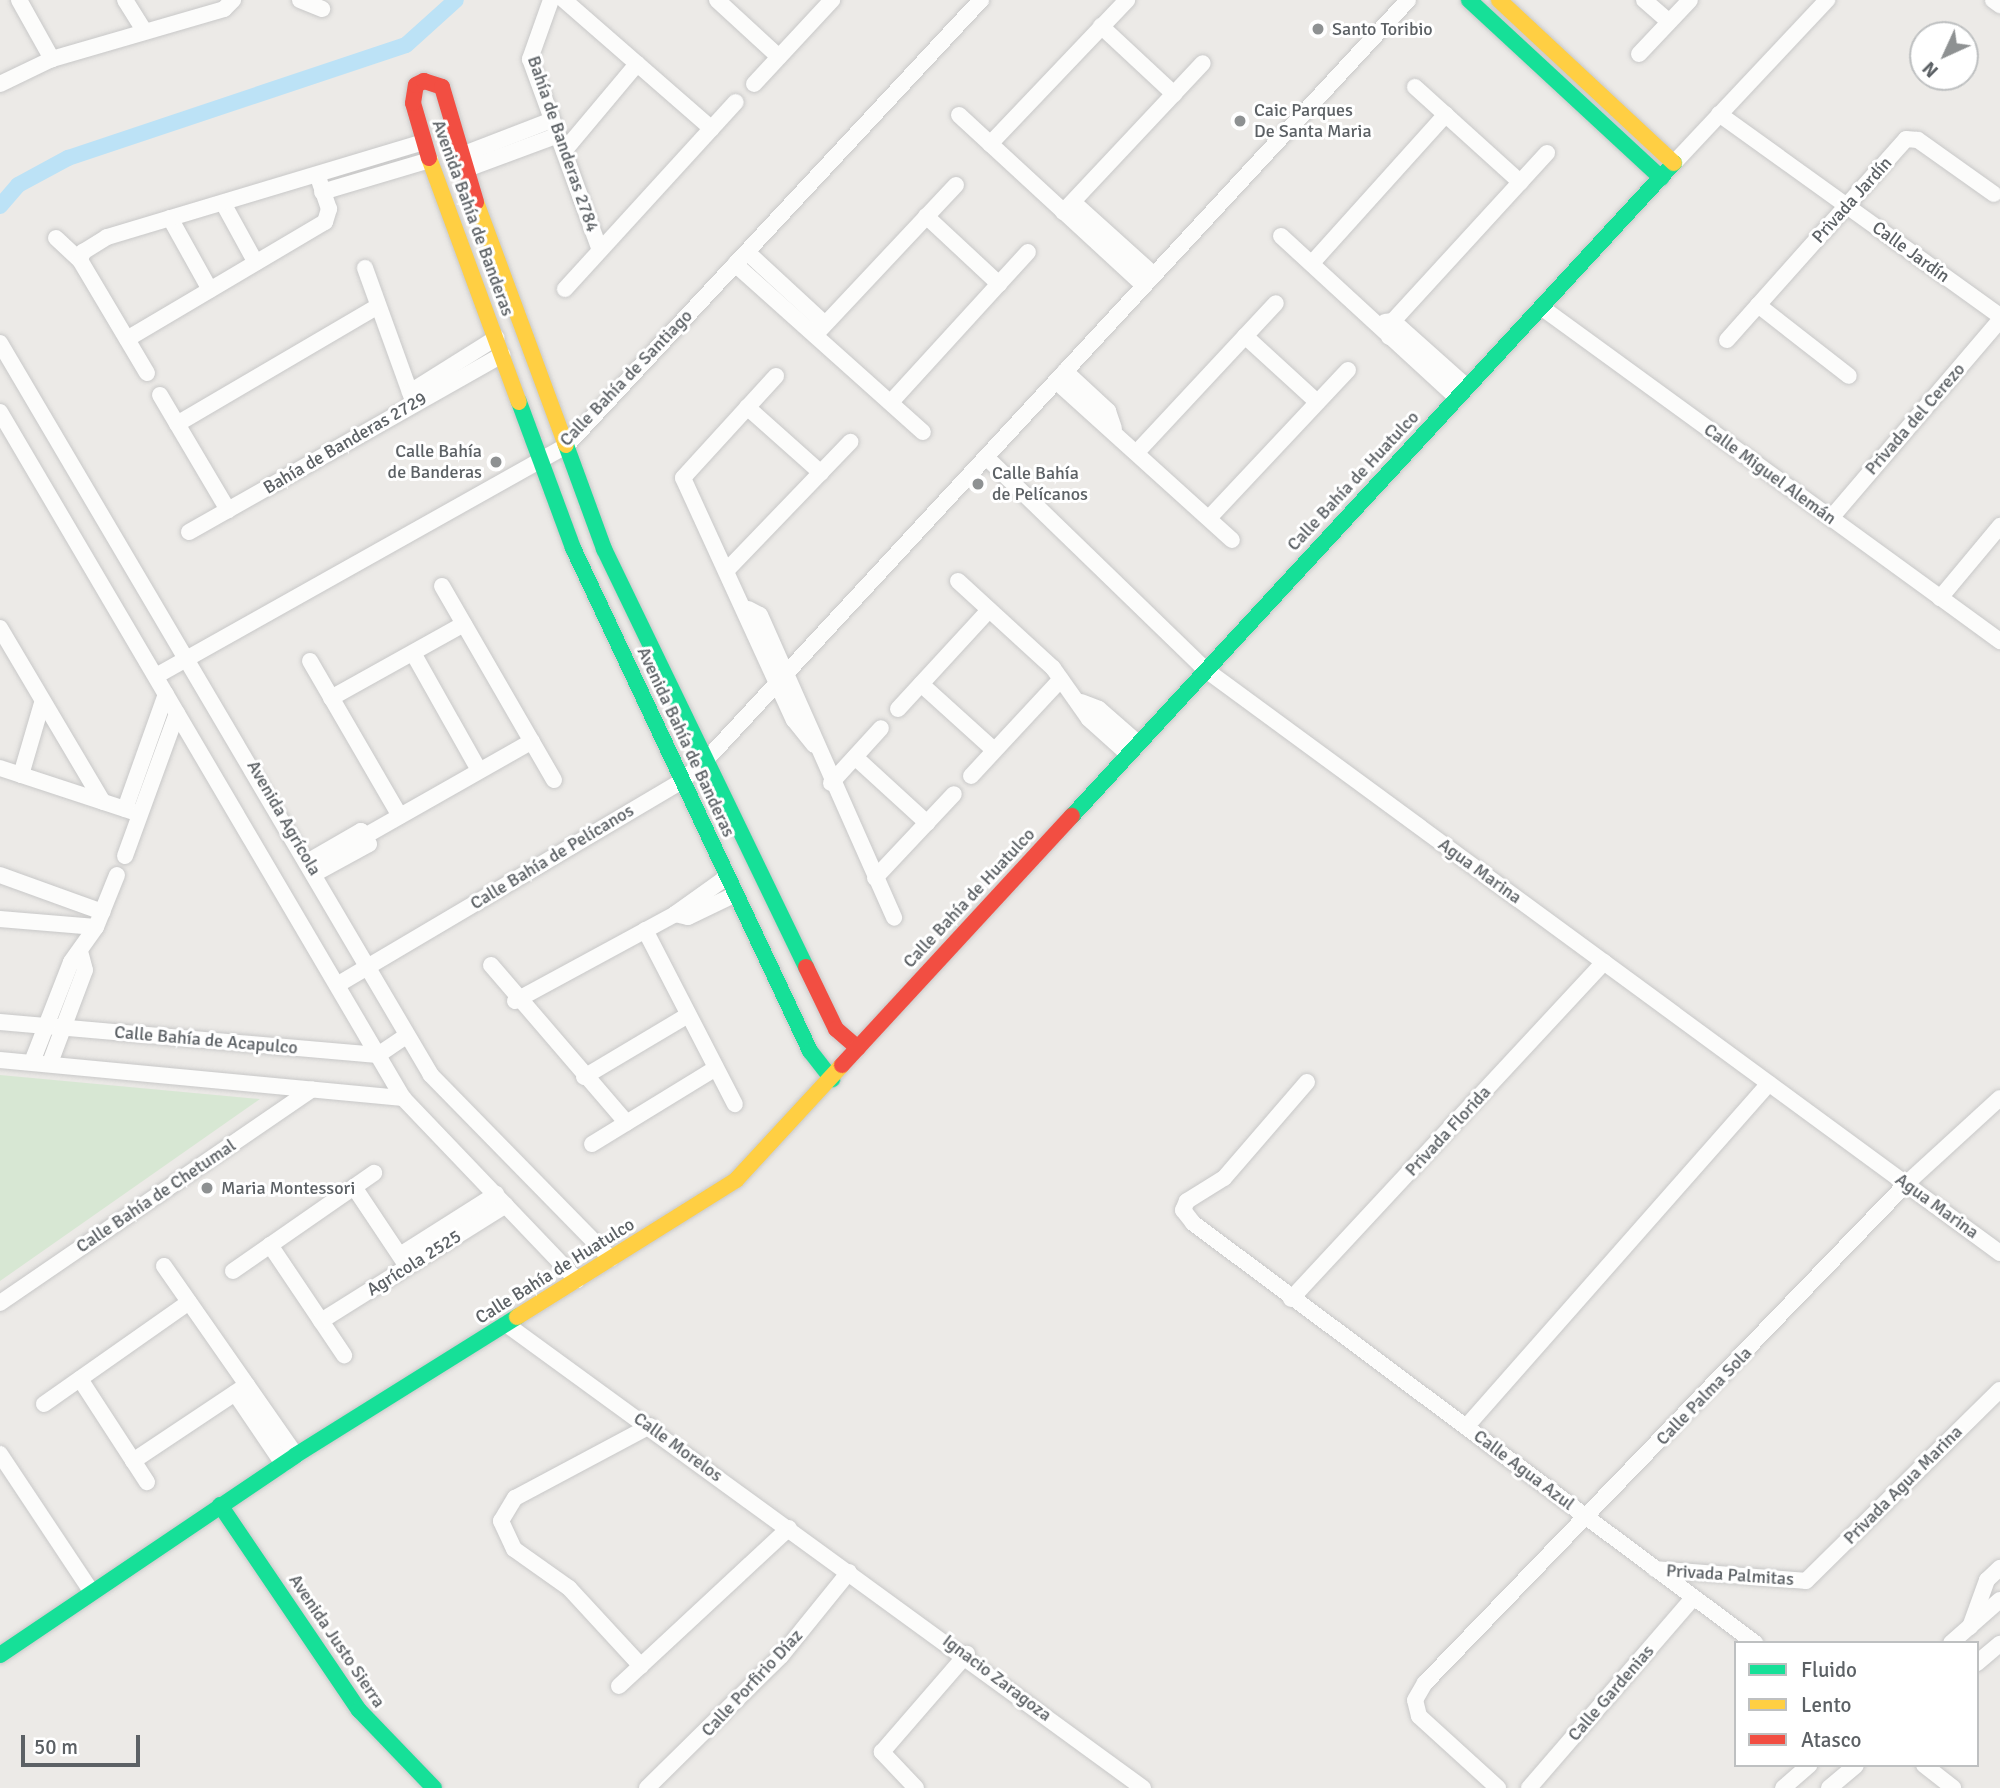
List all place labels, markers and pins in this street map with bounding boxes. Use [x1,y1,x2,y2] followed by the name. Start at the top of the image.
[1332,18,1433,40] place label: Santo Toribio
[1310,21,1326,37] marker: Santo Toribio
[1254,100,1372,142] place label: Caic Parques De Santa Maria
[1232,113,1248,129] marker: Caic Parques De Santa Maria
[388,441,482,484] place label: Calle Bahía de Banderas
[488,454,504,470] marker: Calle Bahía de Banderas
[992,463,1088,505] place label: Calle Bahía de Pelícanos
[970,476,986,492] marker: Calle Bahía de Pelícanos
[221,1177,355,1199] place label: Maria Montessori
[199,1180,215,1196] marker: Maria Montessori

